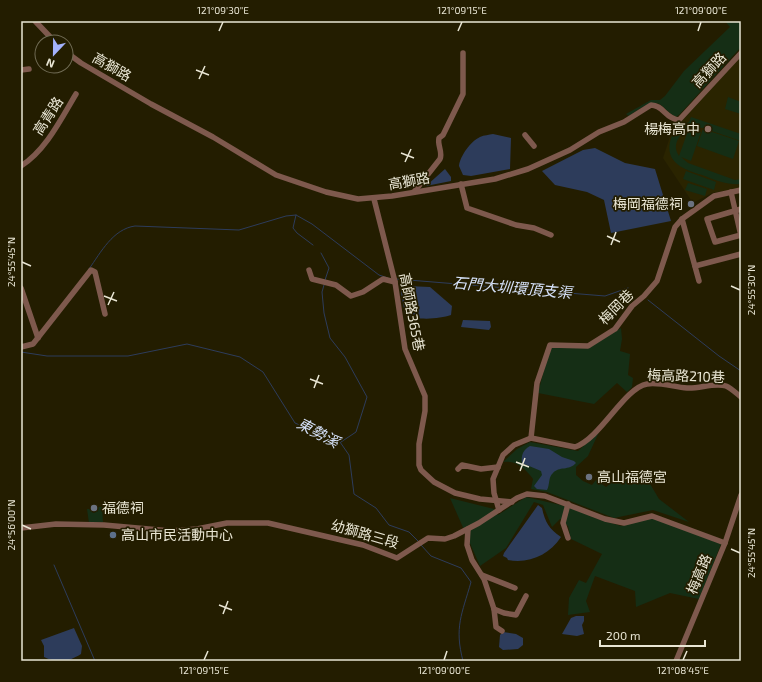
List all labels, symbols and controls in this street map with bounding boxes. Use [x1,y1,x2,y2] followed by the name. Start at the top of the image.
[197,4,249,16] text: 121°09'30"E
[437,4,487,16] text: 121°09'15"E
[675,4,728,16] text: 121°09'00"E
[34,34,74,74] north arrow
[90,49,135,84] street label: 高獅路
[688,49,729,91] street label: 高獅路
[44,56,56,71] text: N
[29,93,66,138] street label: 高青路
[644,120,700,137] place label: 楊梅高中
[703,124,713,134] marker: 楊梅高中
[387,168,431,193] street label: 高獅路
[613,195,683,212] place label: 梅岡福德祠
[686,199,696,209] marker: 梅岡福德祠
[5,237,17,287] text: 24°55'45"N
[745,265,757,315] text: 24°55'30"N
[397,271,428,352] street label: 高師路365巷
[452,273,575,301] water label: 石門大圳環頂支渠
[595,286,637,328] street label: 梅岡巷
[647,366,725,385] street label: 梅高路210巷
[294,414,344,452] water label: 東勢溪
[597,468,667,485] place label: 高山福德宮
[584,472,594,482] marker: 高山福德宮
[5,499,17,551] text: 24°56'00"N
[102,499,144,516] place label: 福德祠
[89,503,99,513] marker: 福德祠
[329,516,401,551] street label: 幼獅路三段
[121,526,233,543] place label: 高山市民活動中心
[745,528,757,578] text: 24°55'45"N
[108,530,118,540] marker: 高山市民活動中心
[683,551,715,596] street label: 梅高路
[600,622,705,648] scale bar
[606,628,640,642] text: 200 m
[179,664,229,676] text: 121°09'15"E
[418,664,471,676] text: 121°09'00"E
[657,664,709,676] text: 121°08'45"E

